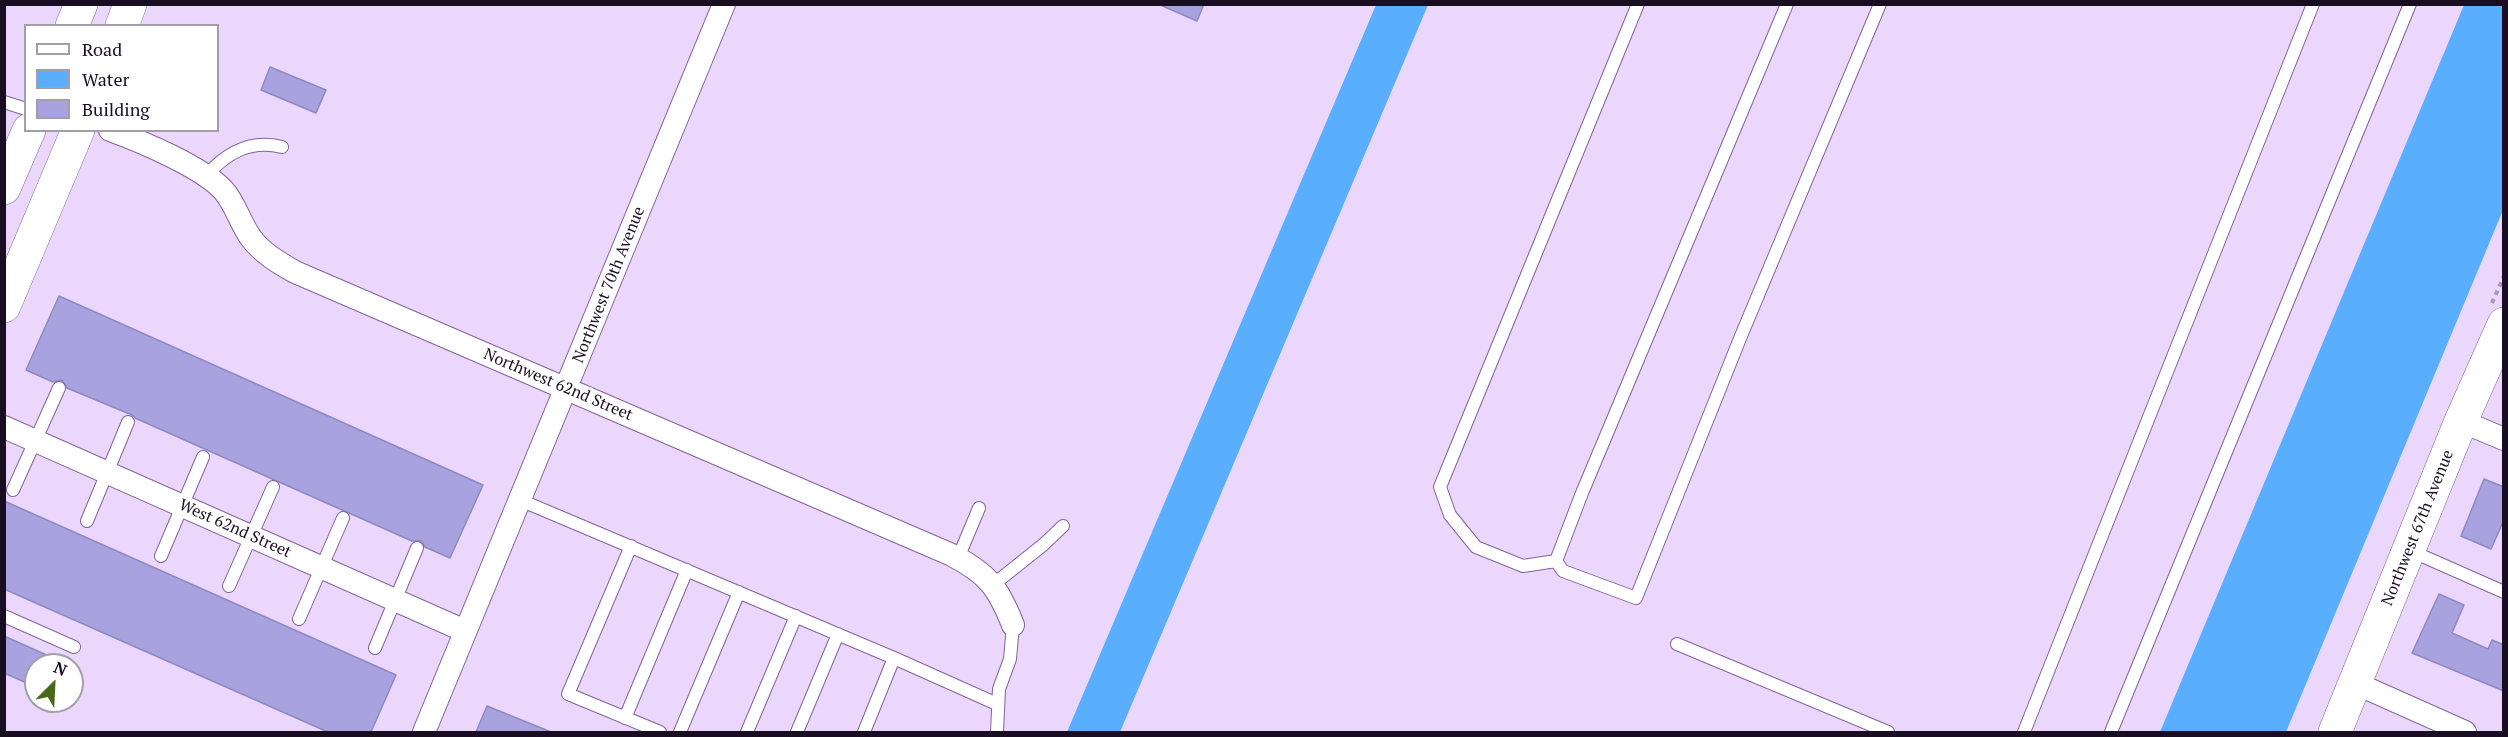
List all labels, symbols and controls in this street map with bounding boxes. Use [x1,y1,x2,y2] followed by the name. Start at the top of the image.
[24,24,219,132] legend
[82,37,122,61] text: Road
[82,67,129,91] text: Water
[82,97,150,121] text: Building
[569,204,649,366] street label: Northwest 70th Avenue
[480,345,636,425] street label: Northwest 62nd Street
[2378,447,2458,609] street label: Northwest 67th Avenue
[176,496,294,562] street label: West 62nd Street
[24,653,84,713] north arrow
[50,656,71,681] text: N

